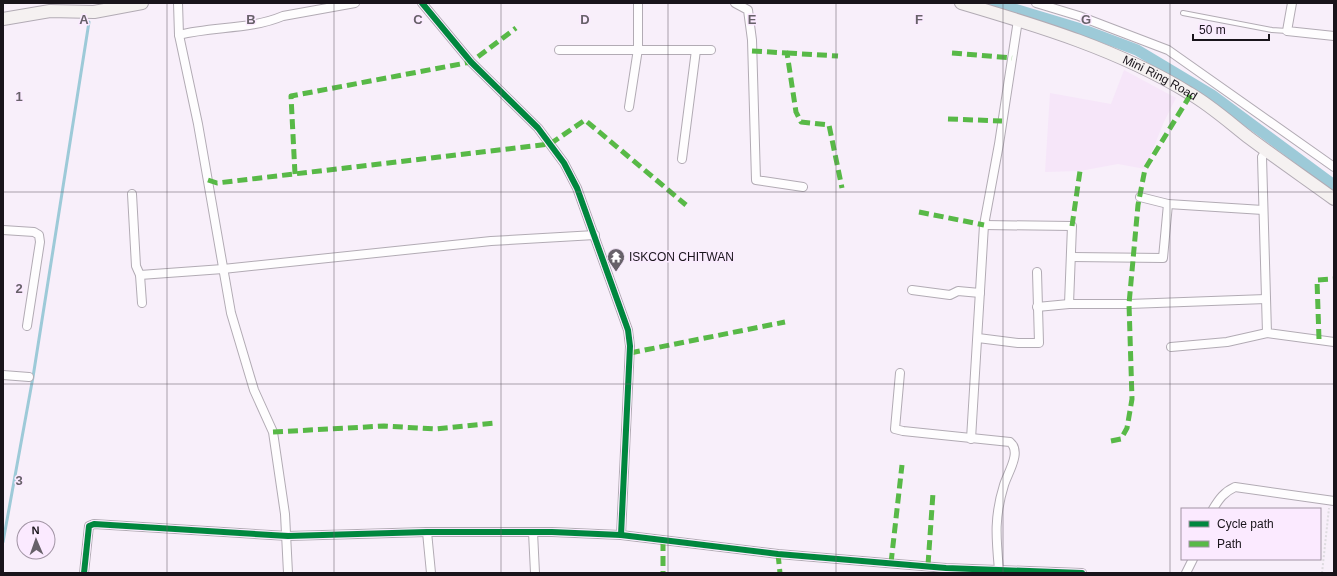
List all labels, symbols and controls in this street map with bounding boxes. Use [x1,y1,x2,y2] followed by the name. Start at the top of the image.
[79,12,89,27] text: A
[246,12,256,27] text: B
[413,12,423,27] text: C
[580,12,590,27] text: D
[748,12,757,27] text: E
[915,12,923,27] text: F
[1081,12,1091,27] text: G
[1193,16,1269,42] scale bar
[1199,23,1226,37] text: 50 m
[1121,52,1200,103] street label: Mini Ring Road
[15,89,23,104] text: 1
[606,247,626,272] temple icon: ISKCON CHITWAN
[629,250,734,264] place label: ISKCON CHITWAN
[15,281,23,296] text: 2
[15,473,23,488] text: 3
[1181,508,1321,560] legend
[1217,517,1274,531] text: Cycle path
[16,520,56,560] north arrow
[31,524,40,536] text: N
[1217,537,1242,551] text: Path

